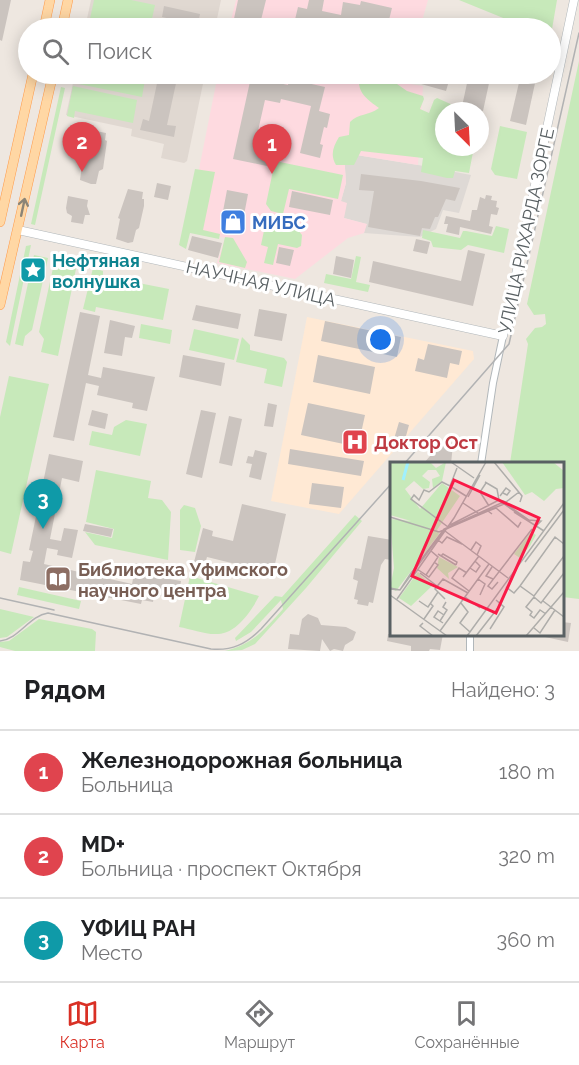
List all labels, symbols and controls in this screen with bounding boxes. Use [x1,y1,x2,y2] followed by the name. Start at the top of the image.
[18,18,561,84] search box
[39,35,72,68] icon: search
[87,38,152,64] text: Поиск
[435,102,489,156] north arrow
[62,122,101,172] pin: 2
[252,124,292,174] pin: 1
[494,126,558,336] street label: УЛИЦА РИХАРДА ЗОРГЕ
[18,198,29,217] one-way arrow
[218,207,248,237] shop icon: МИБС
[252,212,306,233] place label: МИБС
[52,250,140,292] place label: Нефтяная волнушка
[18,255,48,285] place icon: Нефтяная волнушка
[184,256,338,310] street label: НАУЧНАЯ УЛИЦА
[366,325,395,354] your location
[340,427,370,457] hospital icon: Доктор Ост
[374,432,478,453] place label: Доктор Ост
[390,462,564,636] inset map
[24,480,63,529] pin: 3
[78,559,288,601] place label: Библиотека Уфимского научного центра
[43,564,73,594] library icon: Библиотека Уфимского научного центра
[24,675,106,705] text: Рядом
[451,678,555,702] text: Найдено: 3
[81,747,402,773] text: Железнодорожная больница
[39,760,48,784] text: 1
[499,760,555,784] text: 180 m
[81,773,173,797] text: Больница
[81,831,125,857] text: MD+
[38,844,49,868] text: 2
[498,844,555,868] text: 320 m
[81,857,362,881] text: Больница · проспект Октября
[81,915,196,941] text: УФИЦ РАН
[38,928,49,952] text: 3
[497,928,555,952] text: 360 m
[81,941,143,965] text: Место
[60,997,105,1052] tab: Карта
[224,997,295,1052] tab: Маршрут
[415,997,519,1052] tab: Сохранённые

